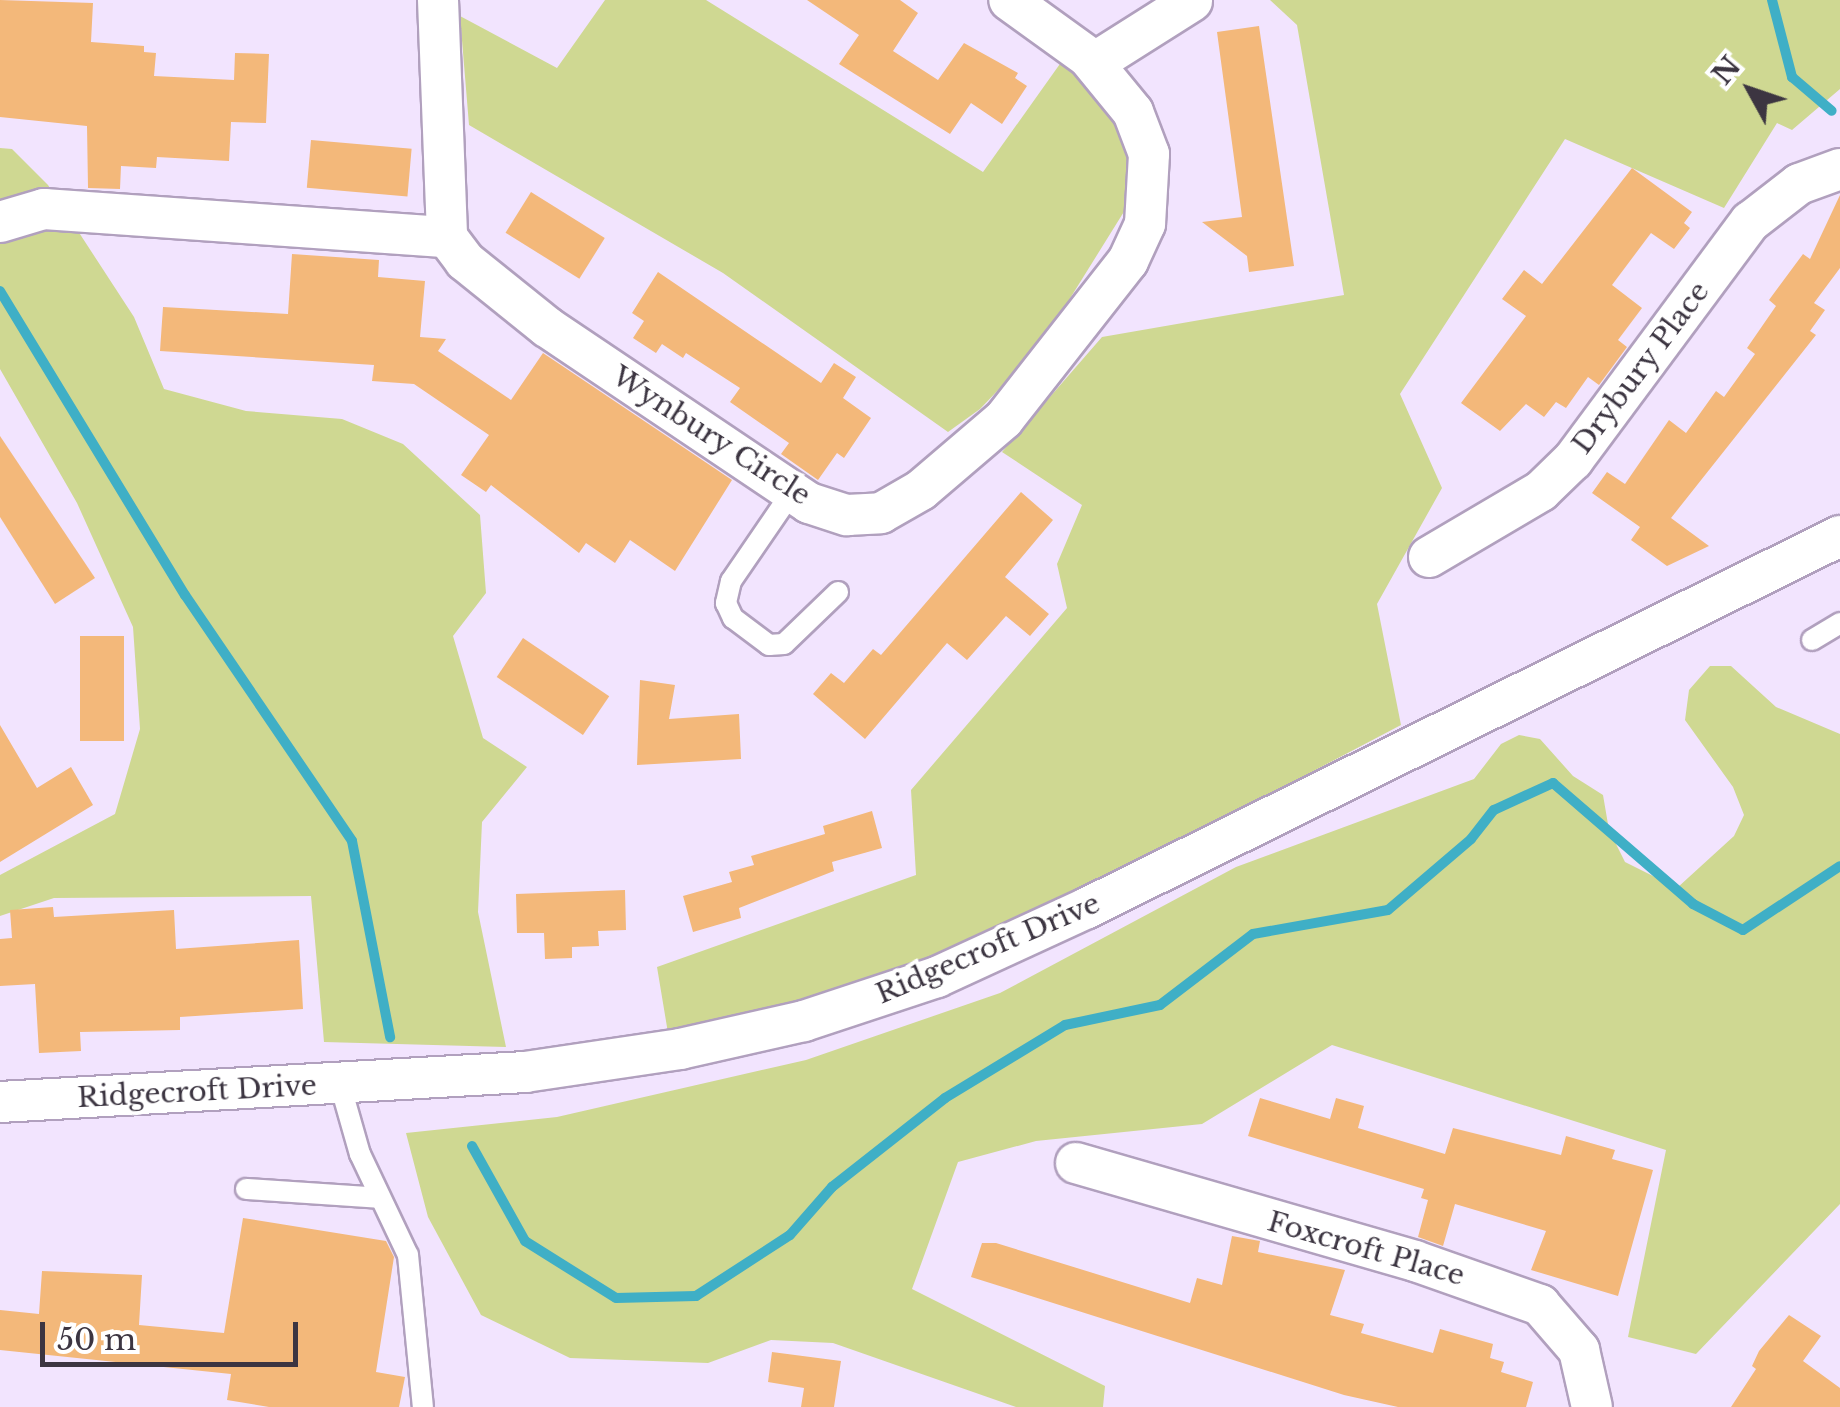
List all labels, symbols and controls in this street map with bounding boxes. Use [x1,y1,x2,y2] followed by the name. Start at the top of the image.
[1700,40,1800,140] north arrow
[1705,49,1748,92] text: N
[1565,275,1717,461] street label: Drybury Place
[605,359,817,513] street label: Wynbury Circle
[871,887,1105,1011] street label: Ridgecroft Drive
[76,1069,318,1115] street label: Ridgecroft Drive
[1264,1205,1468,1293] street label: Foxcroft Place
[45,1302,302,1364] scale bar
[57,1321,136,1358] text: 50 m

